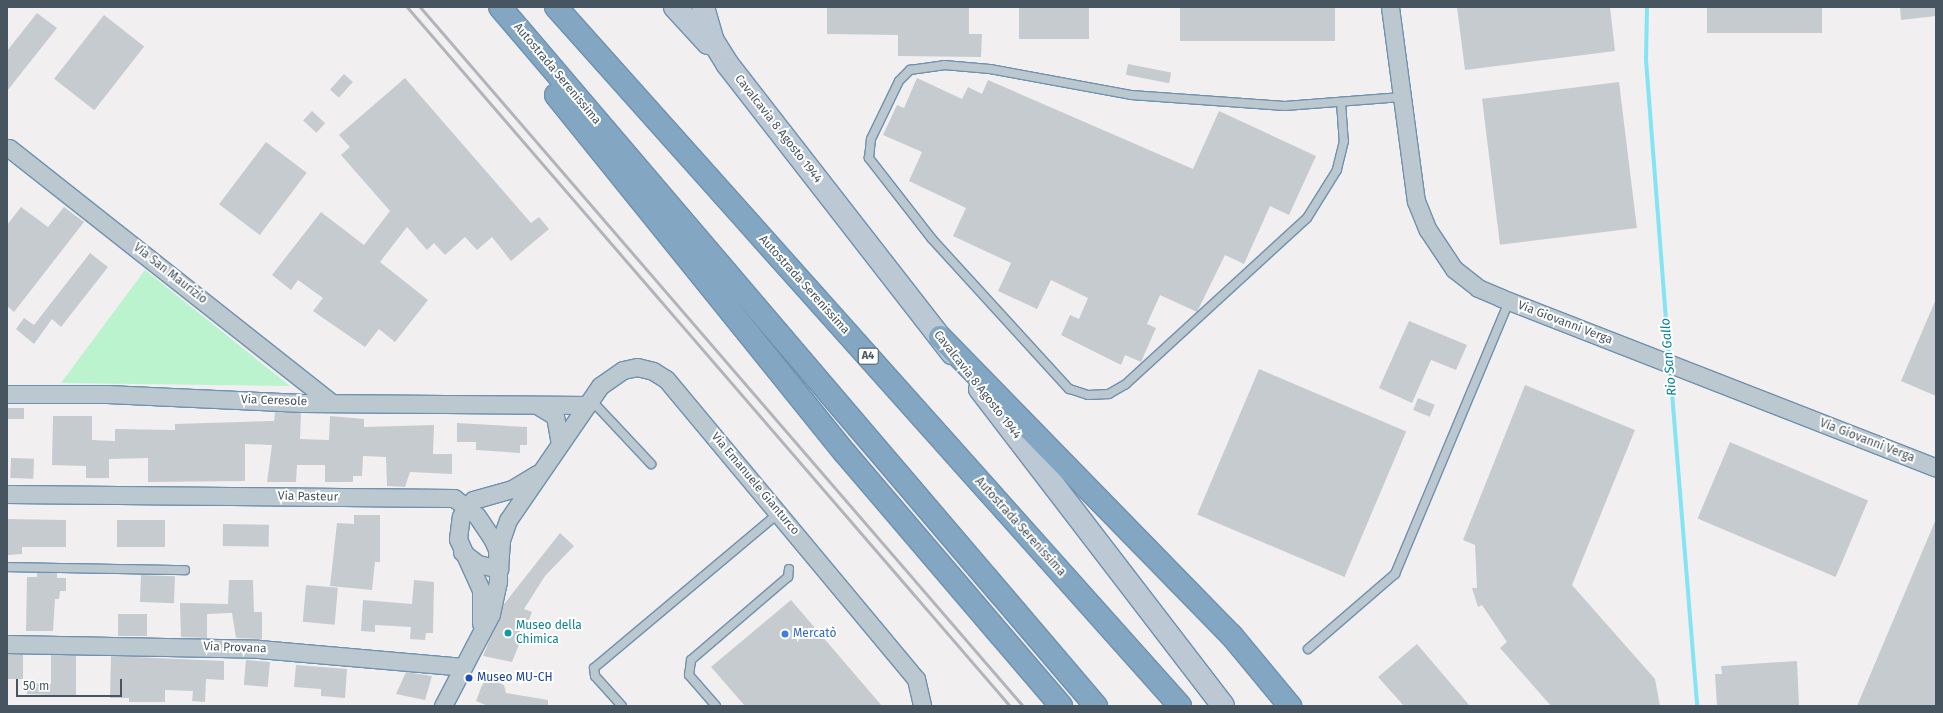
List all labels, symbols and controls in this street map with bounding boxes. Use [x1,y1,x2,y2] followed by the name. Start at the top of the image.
[510,20,604,128] street label: Autostrada Serenissima
[731,72,825,186] street label: Cavalcavia 8 Agosto 1944
[756,233,852,337] street label: Autostrada Serenissima
[130,241,210,307] street label: Via San Maurizio
[1516,298,1614,348] street label: Via Giovanni Verga
[1658,317,1680,397] water label: Rio San Gallo
[930,328,1024,442] street label: Cavalcavia 8 Agosto 1944
[857,347,879,365] road number: A4
[241,393,307,409] street label: Via Ceresole
[1818,416,1916,466] street label: Via Giovanni Verga
[708,430,802,538] street label: Via Emanuele Gianturco
[972,475,1068,579] street label: Autostrada Serenissima
[278,489,338,505] street label: Via Pasteur
[516,619,582,647] place label: Museo della Chimica
[793,627,836,641] place label: Mercatò
[503,628,513,638] marker: Museo della Chimica
[780,629,790,639] marker: Mercatò
[203,640,267,656] street label: Via Provana
[18,671,124,697] scale bar
[477,671,553,685] place label: Museo MU-CH
[464,673,474,683] marker: Museo MU-CH
[23,679,49,693] text: 50 m

